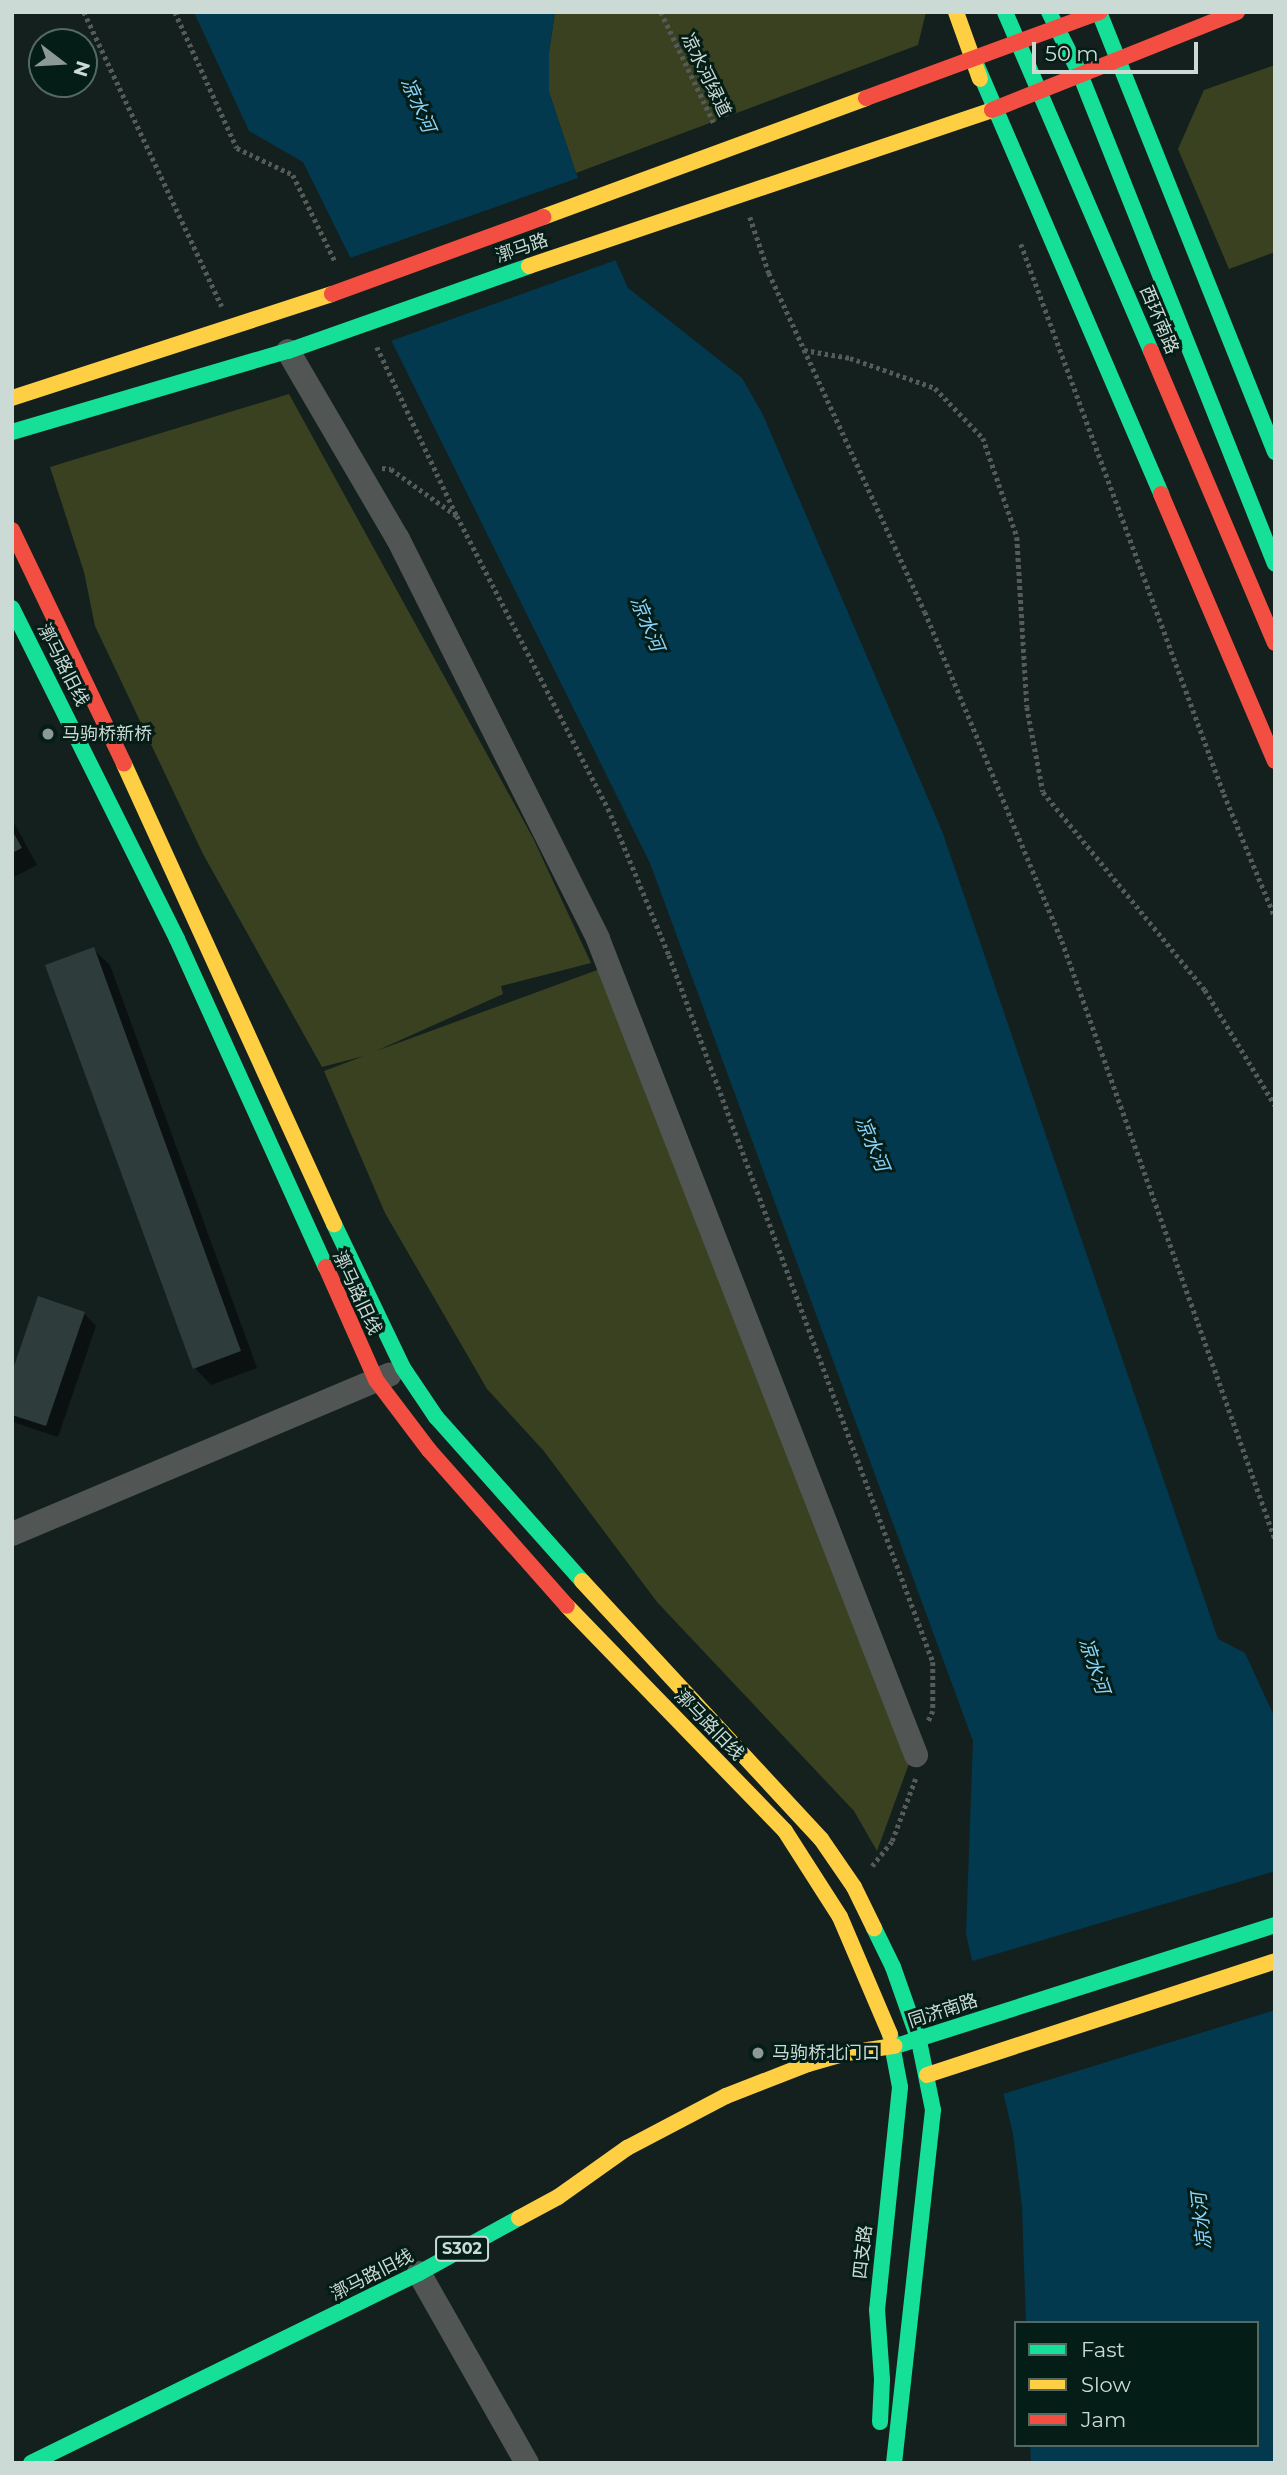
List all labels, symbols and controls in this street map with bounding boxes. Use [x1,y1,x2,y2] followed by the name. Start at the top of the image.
[28,28,98,98] north arrow
[1035,28,1201,72] scale bar
[677,30,735,120] street label: 凉水河绿道
[1045,41,1099,66] text: 50 m
[68,58,95,79] text: N
[396,74,440,136] water label: 凉水河
[493,229,551,267] street label: 漷马路
[1135,283,1183,357] street label: 西环南路
[625,593,669,655] water label: 凉水河
[33,620,93,710] street label: 漷马路旧线
[62,723,152,745] place label: 马驹桥新桥
[40,726,56,742] marker: 马驹桥新桥
[850,1113,894,1175] water label: 凉水河
[328,1248,386,1338] street label: 漷马路旧线
[1074,1635,1114,1697] water label: 凉水河
[670,1685,748,1765] street label: 漷马路旧线
[905,1990,981,2032] street label: 同济南路
[772,2042,880,2064] place label: 马驹桥北门口
[750,2045,766,2061] marker: 马驹桥北门口
[1188,2191,1216,2251] water label: 凉水河
[849,2224,877,2280] street label: 四支路
[434,2236,490,2262] road number: S302
[327,2245,417,2305] street label: 漷马路旧线
[1014,2321,1259,2447] legend
[1081,2337,1125,2362] text: Fast
[1081,2372,1131,2397] text: Slow
[1081,2407,1126,2432] text: Jam

